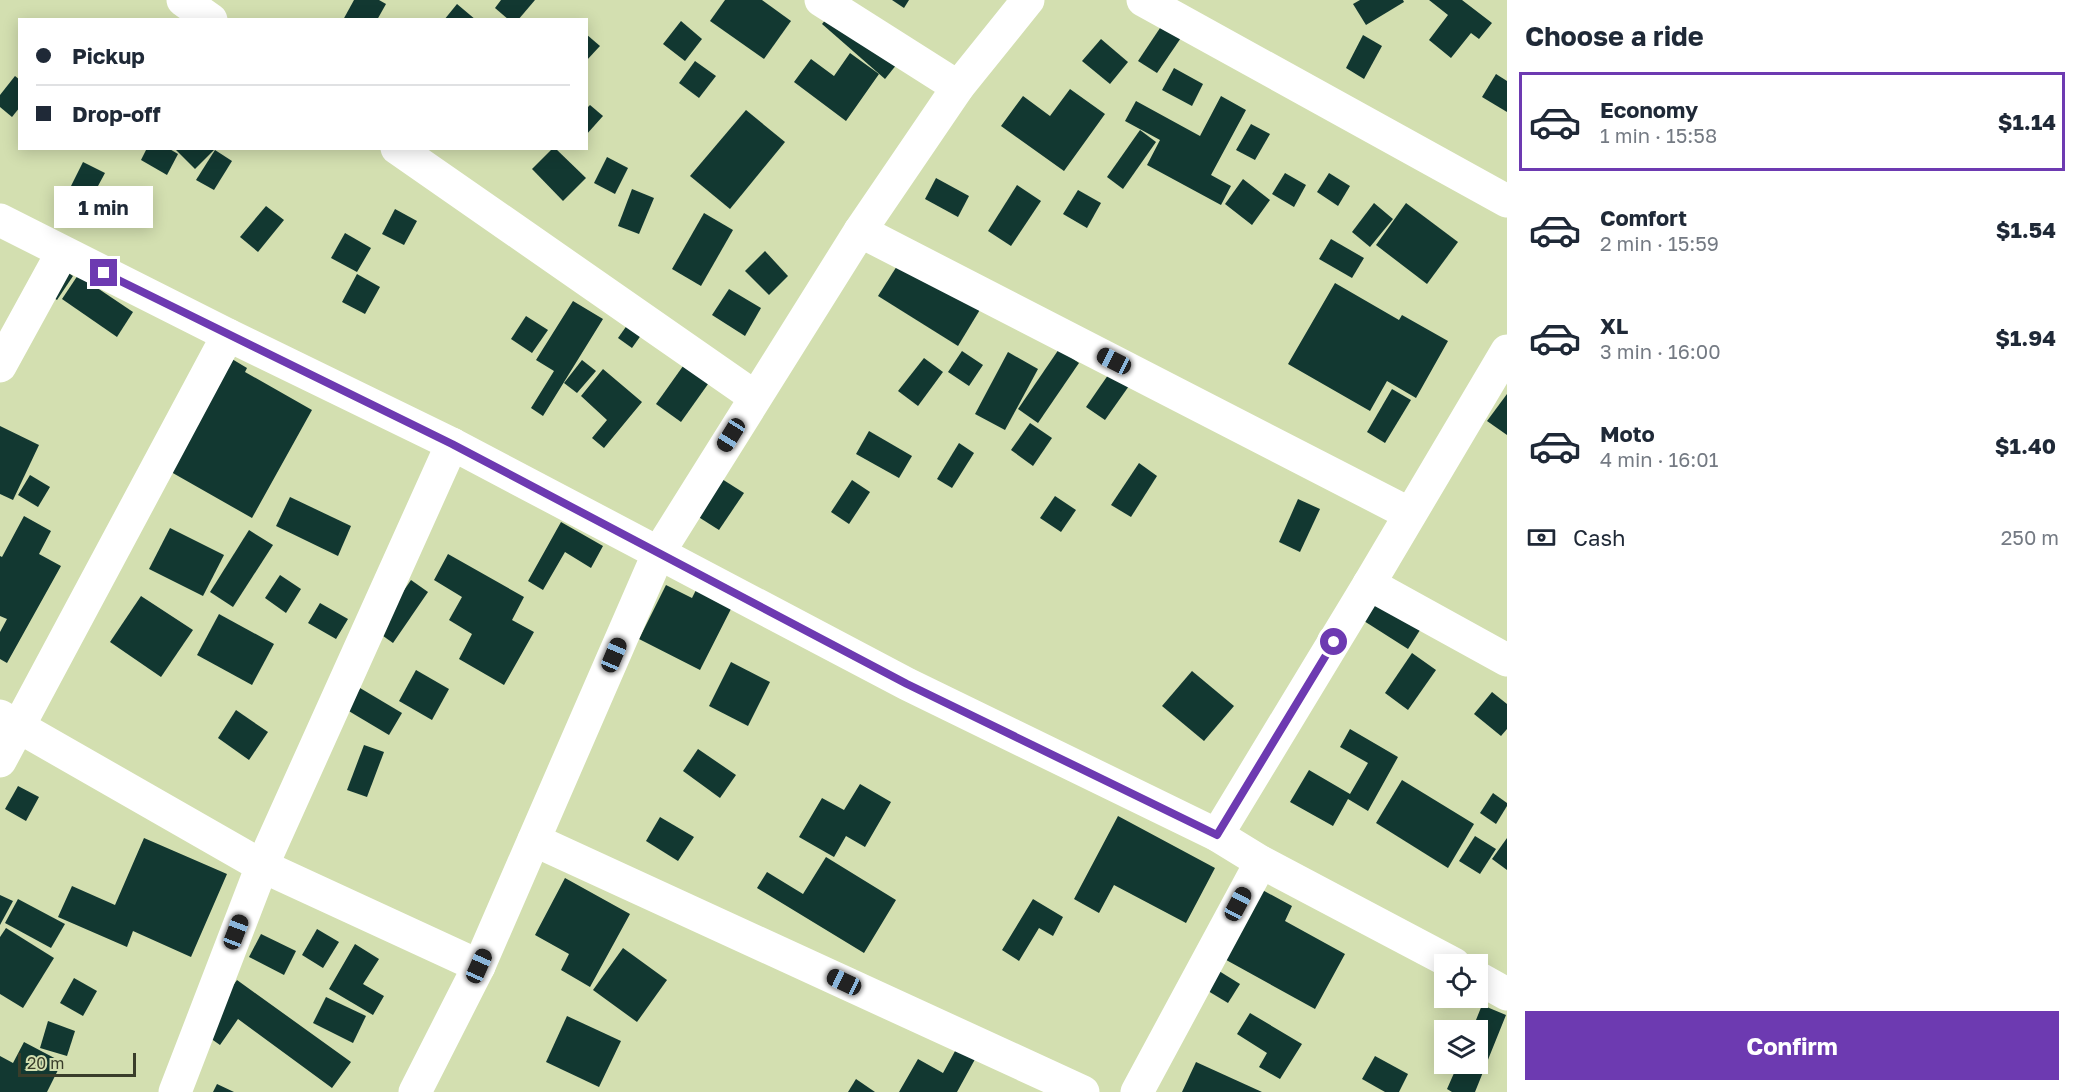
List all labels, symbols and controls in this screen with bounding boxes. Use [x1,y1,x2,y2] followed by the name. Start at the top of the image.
[1525,20,1704,52] text: Choose a ride
[72,42,145,69] text: Pickup
[1528,95,1582,149] icon: car
[1600,96,1698,123] text: Economy
[72,100,161,127] text: Drop-off
[1998,108,2056,135] text: $1.14
[1600,123,1717,147] text: 1 min · 15:58
[54,186,154,228] callout: 1 min
[78,195,129,219] text: 1 min
[1528,203,1582,257] icon: car
[1600,204,1687,231] text: Comfort
[1996,216,2056,243] text: $1.54
[1600,231,1719,255] text: 2 min · 15:59
[90,259,117,286] route end
[1528,311,1582,365] icon: car
[1600,312,1628,339] text: XL
[1995,324,2056,351] text: $1.94
[1600,339,1721,363] text: 3 min · 16:00
[1094,345,1134,377] car
[714,415,748,455] car
[1528,419,1582,473] icon: car
[1600,420,1655,447] text: Moto
[1995,432,2056,459] text: $1.40
[1600,447,1718,471] text: 4 min · 16:01
[1525,521,1558,554] icon: cash
[1573,524,1626,551] text: Cash
[2001,525,2059,549] text: 250 m
[1320,628,1347,655] route start
[599,635,629,675] car
[1222,884,1254,924] car
[221,912,251,952] car
[463,946,495,986] car
[1434,954,1488,1074] map controls
[1434,954,1488,1008] button: locate
[824,966,864,998] car
[1525,1011,2059,1080] button: Confirm
[1434,1020,1488,1074] button: layers
[18,1050,136,1078] scale bar
[27,1053,64,1073] text: 20 m

